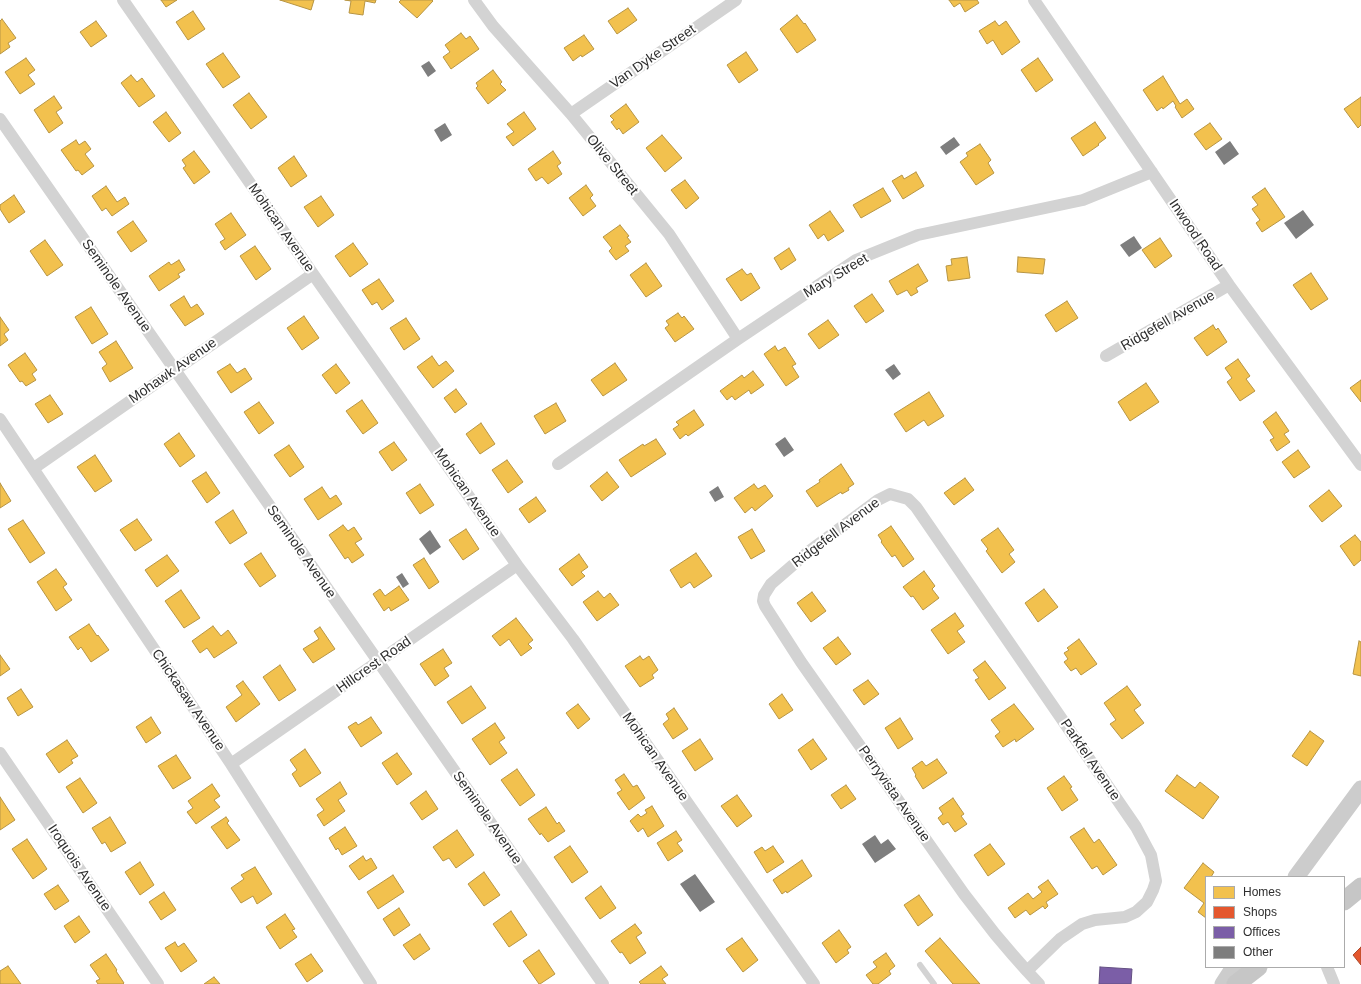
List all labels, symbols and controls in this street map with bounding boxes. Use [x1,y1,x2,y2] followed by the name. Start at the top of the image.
[607,21,699,93] street label: Van Dyke Street
[582,131,642,199] street label: Olive Street
[244,181,318,275] street label: Mohican Avenue
[1165,196,1225,274] street label: Inwood Road
[78,236,154,336] street label: Seminole Avenue
[801,250,871,302] street label: Mary Street
[1118,287,1218,355] street label: Ridgefell Avenue
[126,335,220,407] street label: Mohawk Avenue
[430,446,504,540] street label: Mohican Avenue
[789,495,883,571] street label: Ridgefell Avenue
[263,502,339,602] street label: Seminole Avenue
[333,633,415,697] street label: Hillcrest Road
[148,646,228,754] street label: Chickasaw Avenue
[618,710,692,804] street label: Mohican Avenue
[1057,716,1123,804] street label: Parkfel Avenue
[855,743,933,845] street label: Perryvista Avenue
[449,768,525,868] street label: Seminole Avenue
[44,821,114,915] street label: Iroquois Avenue
[1205,876,1345,968] legend
[1243,885,1281,899] text: Homes
[1243,905,1277,919] text: Shops
[1243,925,1280,939] text: Offices
[1243,945,1273,959] text: Other

